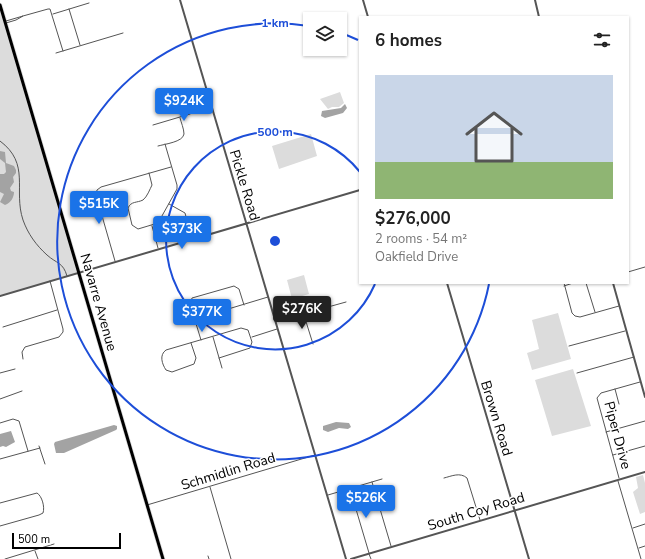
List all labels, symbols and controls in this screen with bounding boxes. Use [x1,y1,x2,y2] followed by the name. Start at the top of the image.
[303,12,347,56] map controls
[303,12,347,56] button: layers
[261,15,289,31] text: 1 km
[375,29,442,52] text: 6 homes
[591,29,613,51] icon: filters
[156,88,212,122] pin: $924K
[164,92,204,110] text: $924K
[458,101,530,173] icon: home
[257,124,293,140] text: 500 m
[225,147,264,223] street label: Pickle Road
[71,191,127,225] pin: $515K
[79,195,119,213] text: $515K
[375,207,451,230] text: $276,000
[154,216,210,250] pin: $373K
[162,220,202,238] text: $373K
[375,230,467,248] text: 2 rooms · 54 m²
[268,234,282,248] centre of rings
[375,248,458,266] text: Oakfield Drive
[75,251,122,353] street label: Navarre Avenue
[274,296,330,330] pin: $276K
[174,299,230,333] pin: $377K
[282,300,322,318] text: $276K
[182,303,222,321] text: $377K
[476,378,517,458] street label: Brown Road
[599,399,636,471] street label: Piper Drive
[179,448,278,495] street label: Schmidlin Road
[338,485,394,519] pin: $526K
[425,488,527,535] street label: South Coy Road
[346,489,386,507] text: $526K
[12,531,121,550] scale bar
[18,532,50,547] text: 500 m

